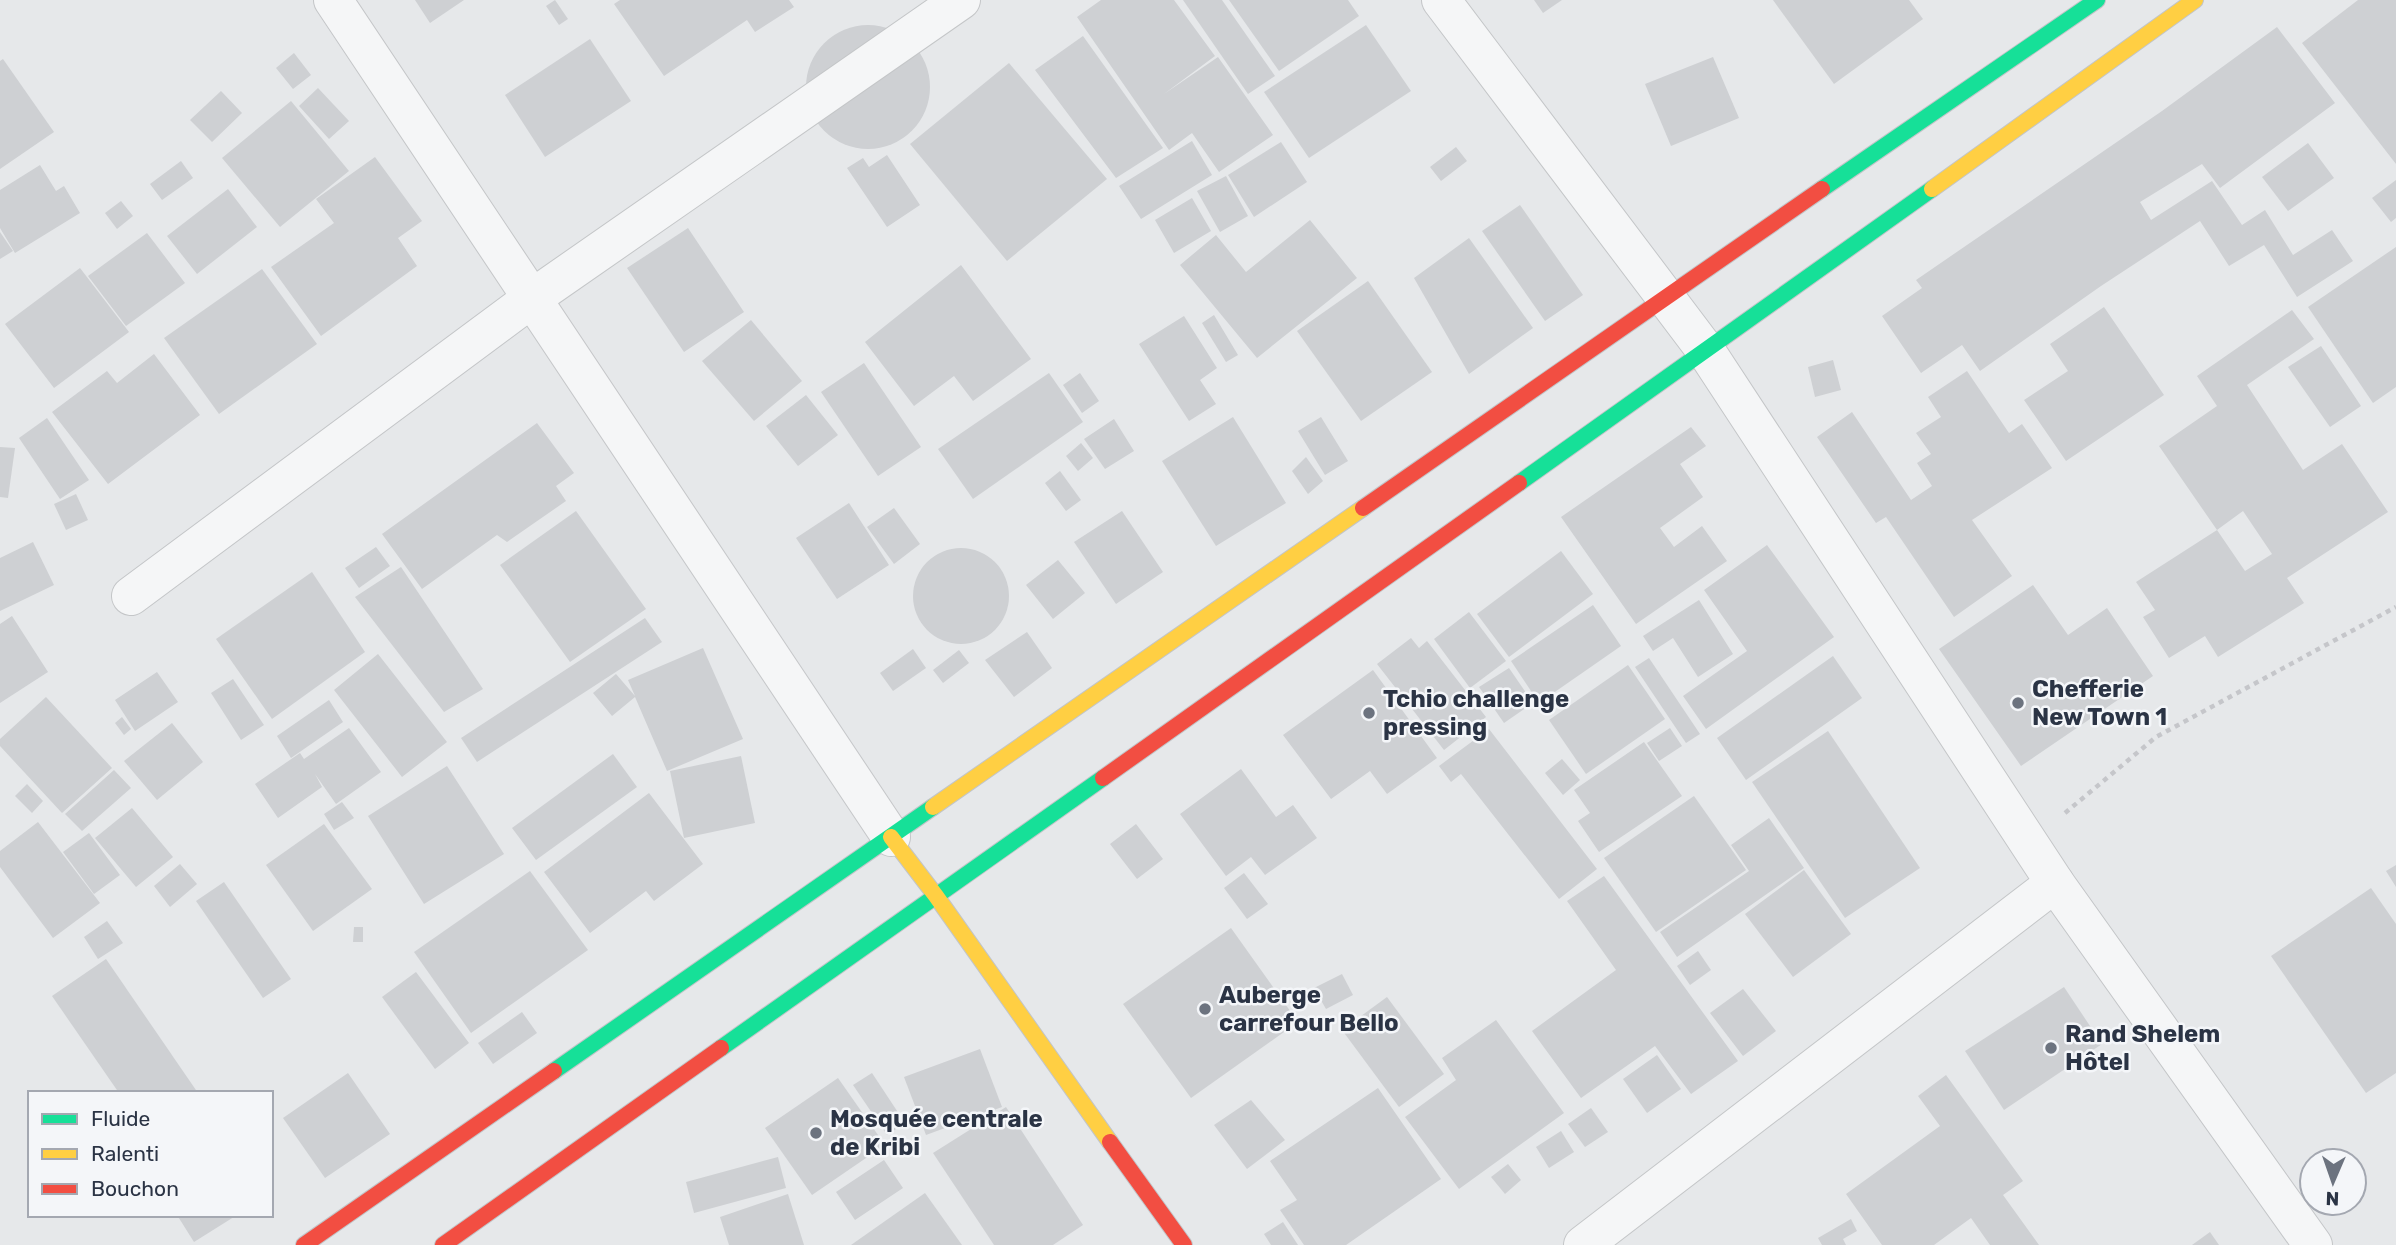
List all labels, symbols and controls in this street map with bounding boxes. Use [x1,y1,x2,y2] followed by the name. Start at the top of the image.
[2032,675,2167,731] place label: Chefferie New Town 1
[1383,685,1569,741] place label: Tchio challenge pressing
[2010,695,2026,711] marker: Chefferie New Town 1
[1361,705,1377,721] marker: Tchio challenge pressing
[1219,981,1399,1037] place label: Auberge carrefour Bello
[1197,1001,1213,1017] marker: Auberge carrefour Bello
[2065,1020,2220,1076] place label: Rand Shelem Hôtel
[2043,1040,2059,1056] marker: Rand Shelem Hôtel
[28,1091,273,1217] legend
[830,1105,1043,1161] place label: Mosquée centrale de Kribi
[91,1106,150,1131] text: Fluide
[808,1125,824,1141] marker: Mosquée centrale de Kribi
[91,1141,159,1166] text: Ralenti
[2298,1147,2368,1217] north arrow
[91,1176,179,1201] text: Bouchon
[2325,1187,2340,1210] text: N

